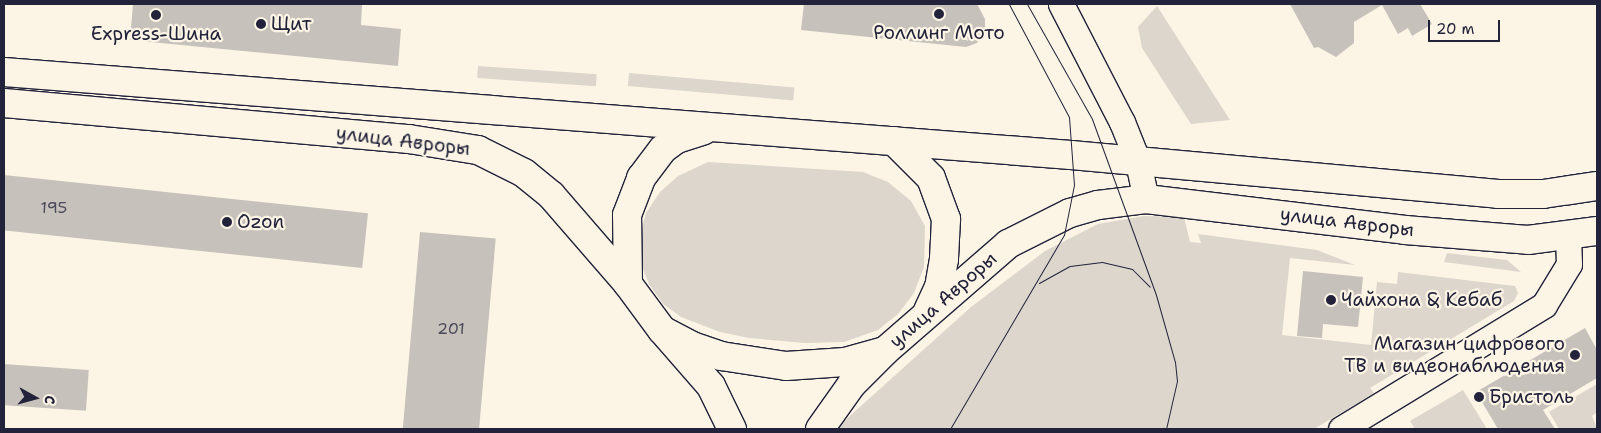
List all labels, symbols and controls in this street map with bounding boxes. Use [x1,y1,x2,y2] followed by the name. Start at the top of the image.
[933,8,945,20] marker: Роллинг Мото
[150,9,162,21] marker: Express-Шина
[1431,10,1504,42] scale bar
[271,13,311,35] place label: Щит
[255,18,267,30] marker: Щит
[1436,19,1475,39] text: 20 m
[873,22,1005,44] place label: Роллинг Мото
[91,23,221,45] place label: Express-Шина
[335,121,471,161] street label: улица Авроры
[41,198,67,218] house number: 195
[1279,202,1415,242] street label: улица Авроры
[237,211,284,233] place label: Ozon
[221,216,233,228] marker: Ozon
[885,247,1001,353] street label: улица Авроры
[1341,289,1502,311] place label: Чайхона & Кебаб
[1325,294,1337,306] marker: Чайхона & Кебаб
[437,319,465,339] house number: 201
[1344,333,1565,377] place label: Магазин цифрового ТВ и видеонаблюдения
[1569,349,1581,361] marker: Магазин цифрового ТВ и видеонаблюдения
[10,373,60,423] north arrow
[1489,386,1574,408] place label: Бристоль
[1473,391,1485,403] marker: Бристоль
[40,394,59,405] text: С

